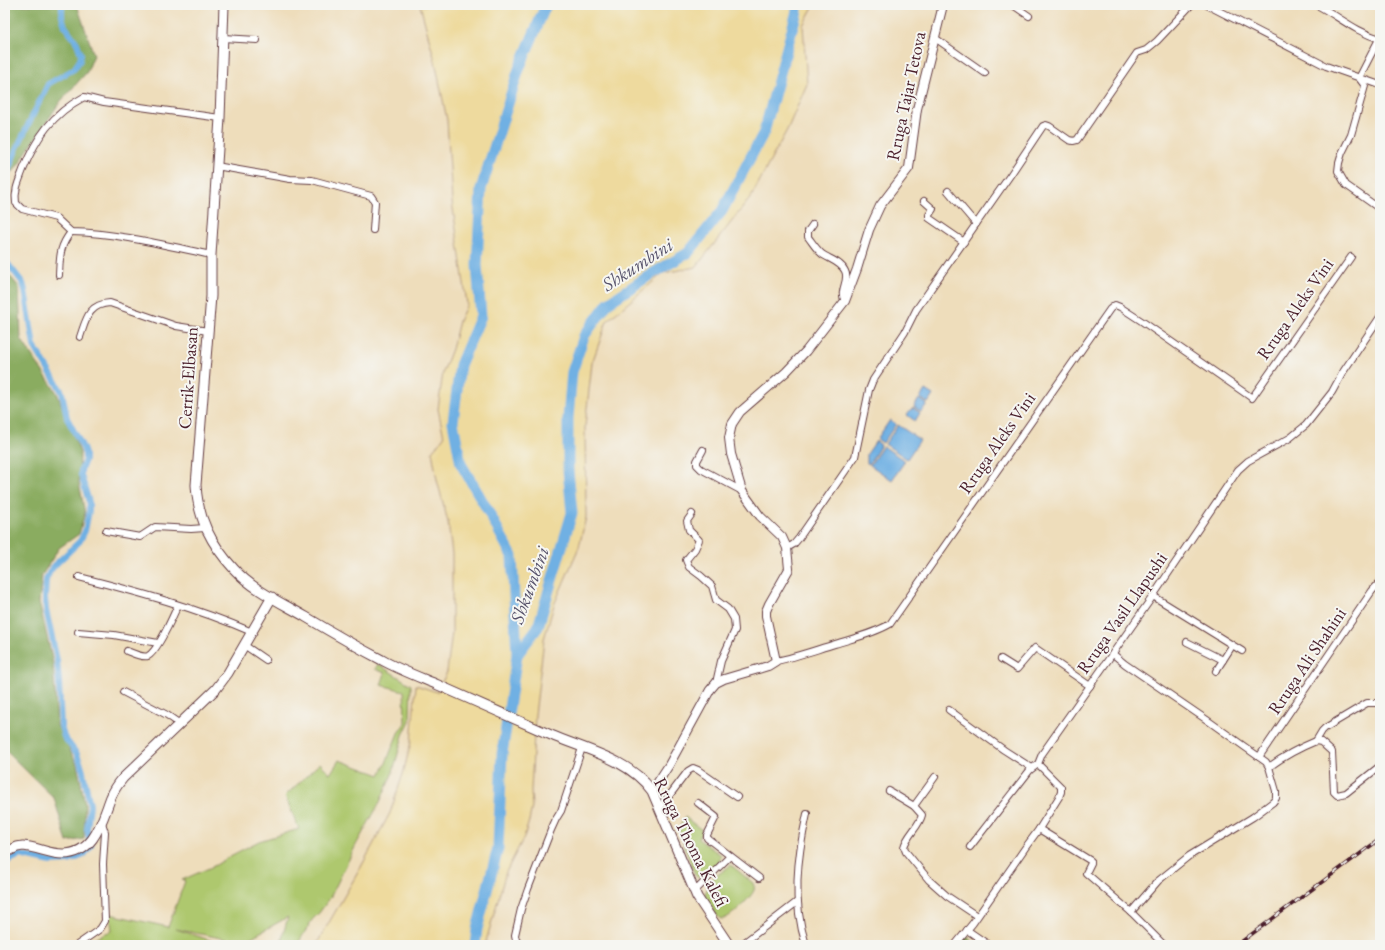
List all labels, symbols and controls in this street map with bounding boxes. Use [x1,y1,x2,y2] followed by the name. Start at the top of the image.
[881,29,931,162] street label: Rruga Tajar Tetova
[596,231,679,297] water label: Shkumbini
[1251,253,1338,364] street label: Rruga Aleks Vini
[172,325,203,430] street label: Cerrik-Elbasan
[953,387,1040,498] street label: Rruga Aleks Vini
[504,542,555,628] water label: Shkumbini
[1071,547,1172,678] street label: Rruga Vasil Llapushi
[1262,602,1351,719] street label: Rruga Ali Shahini
[649,773,734,910] street label: Rruga Thoma Kalefi

